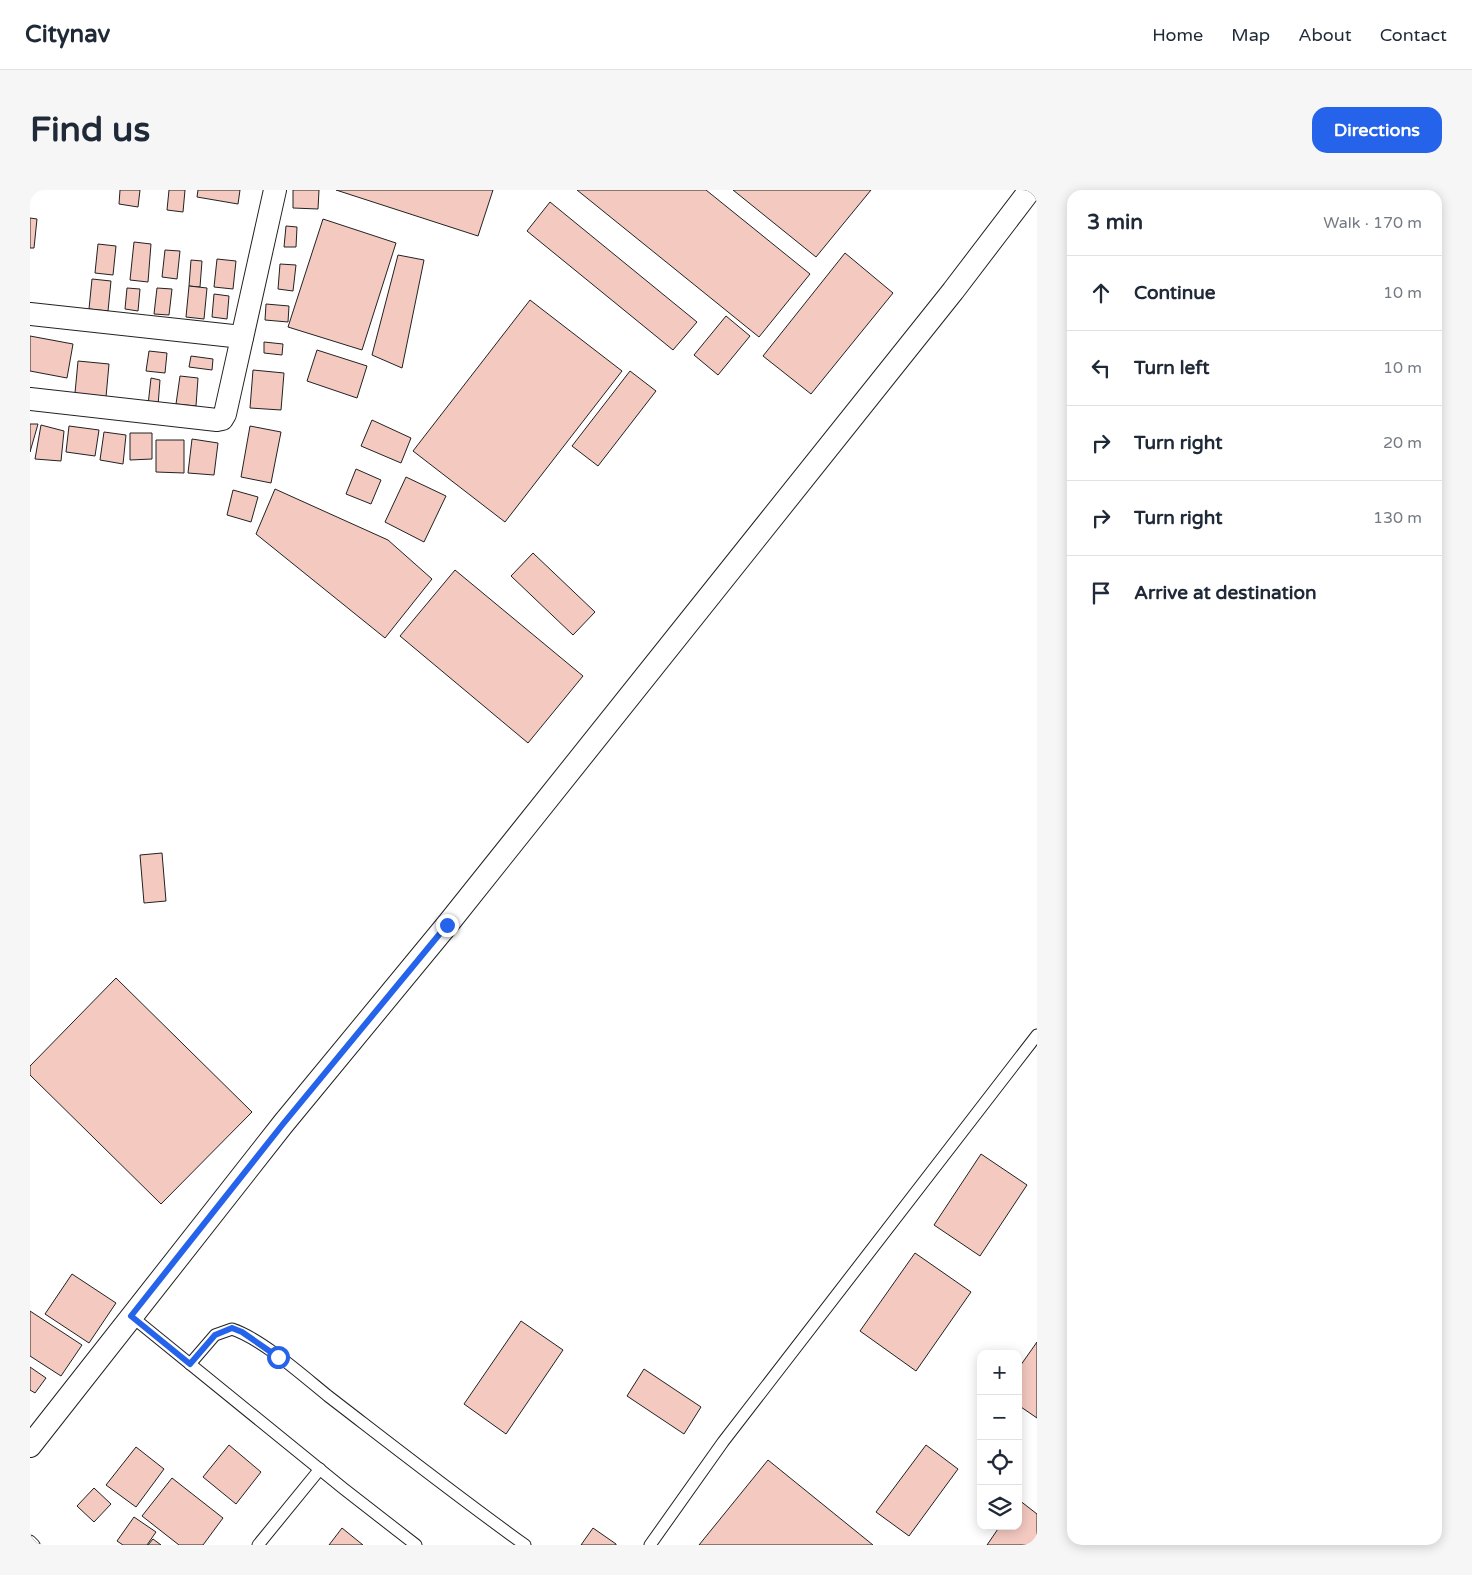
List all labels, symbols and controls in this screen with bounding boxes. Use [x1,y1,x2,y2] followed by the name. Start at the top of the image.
[25,20,110,49] text: Citynav
[1152,24,1203,46] text: Home
[1231,24,1270,46] text: Map
[1298,24,1352,46] text: About
[1380,24,1447,46] text: Contact
[1312,107,1442,153] button: Directions
[30,109,150,151] text: Find us
[1087,210,1143,235] text: 3 min
[1323,213,1422,233] text: Walk · 170 m
[1087,279,1115,307] icon: ahead
[1134,282,1216,304] text: Continue
[1383,283,1422,303] text: 10 m
[1087,354,1115,382] icon: left
[1134,357,1210,379] text: Turn left
[1383,358,1422,378] text: 10 m
[1087,429,1115,457] icon: right
[1134,432,1222,454] text: Turn right
[1383,433,1422,453] text: 20 m
[1087,504,1115,532] icon: right
[1134,507,1222,529] text: Turn right
[1373,508,1422,528] text: 130 m
[1087,579,1115,607] icon: arrive
[1134,582,1317,604] text: Arrive at destination
[436,914,459,937] route end
[267,1346,290,1369] route start
[977,1350,1022,1530] map controls
[977,1350,1022,1395] button: +
[977,1395,1022,1440] button: −
[977,1440,1022,1485] button: locate
[977,1485,1022,1530] button: layers

